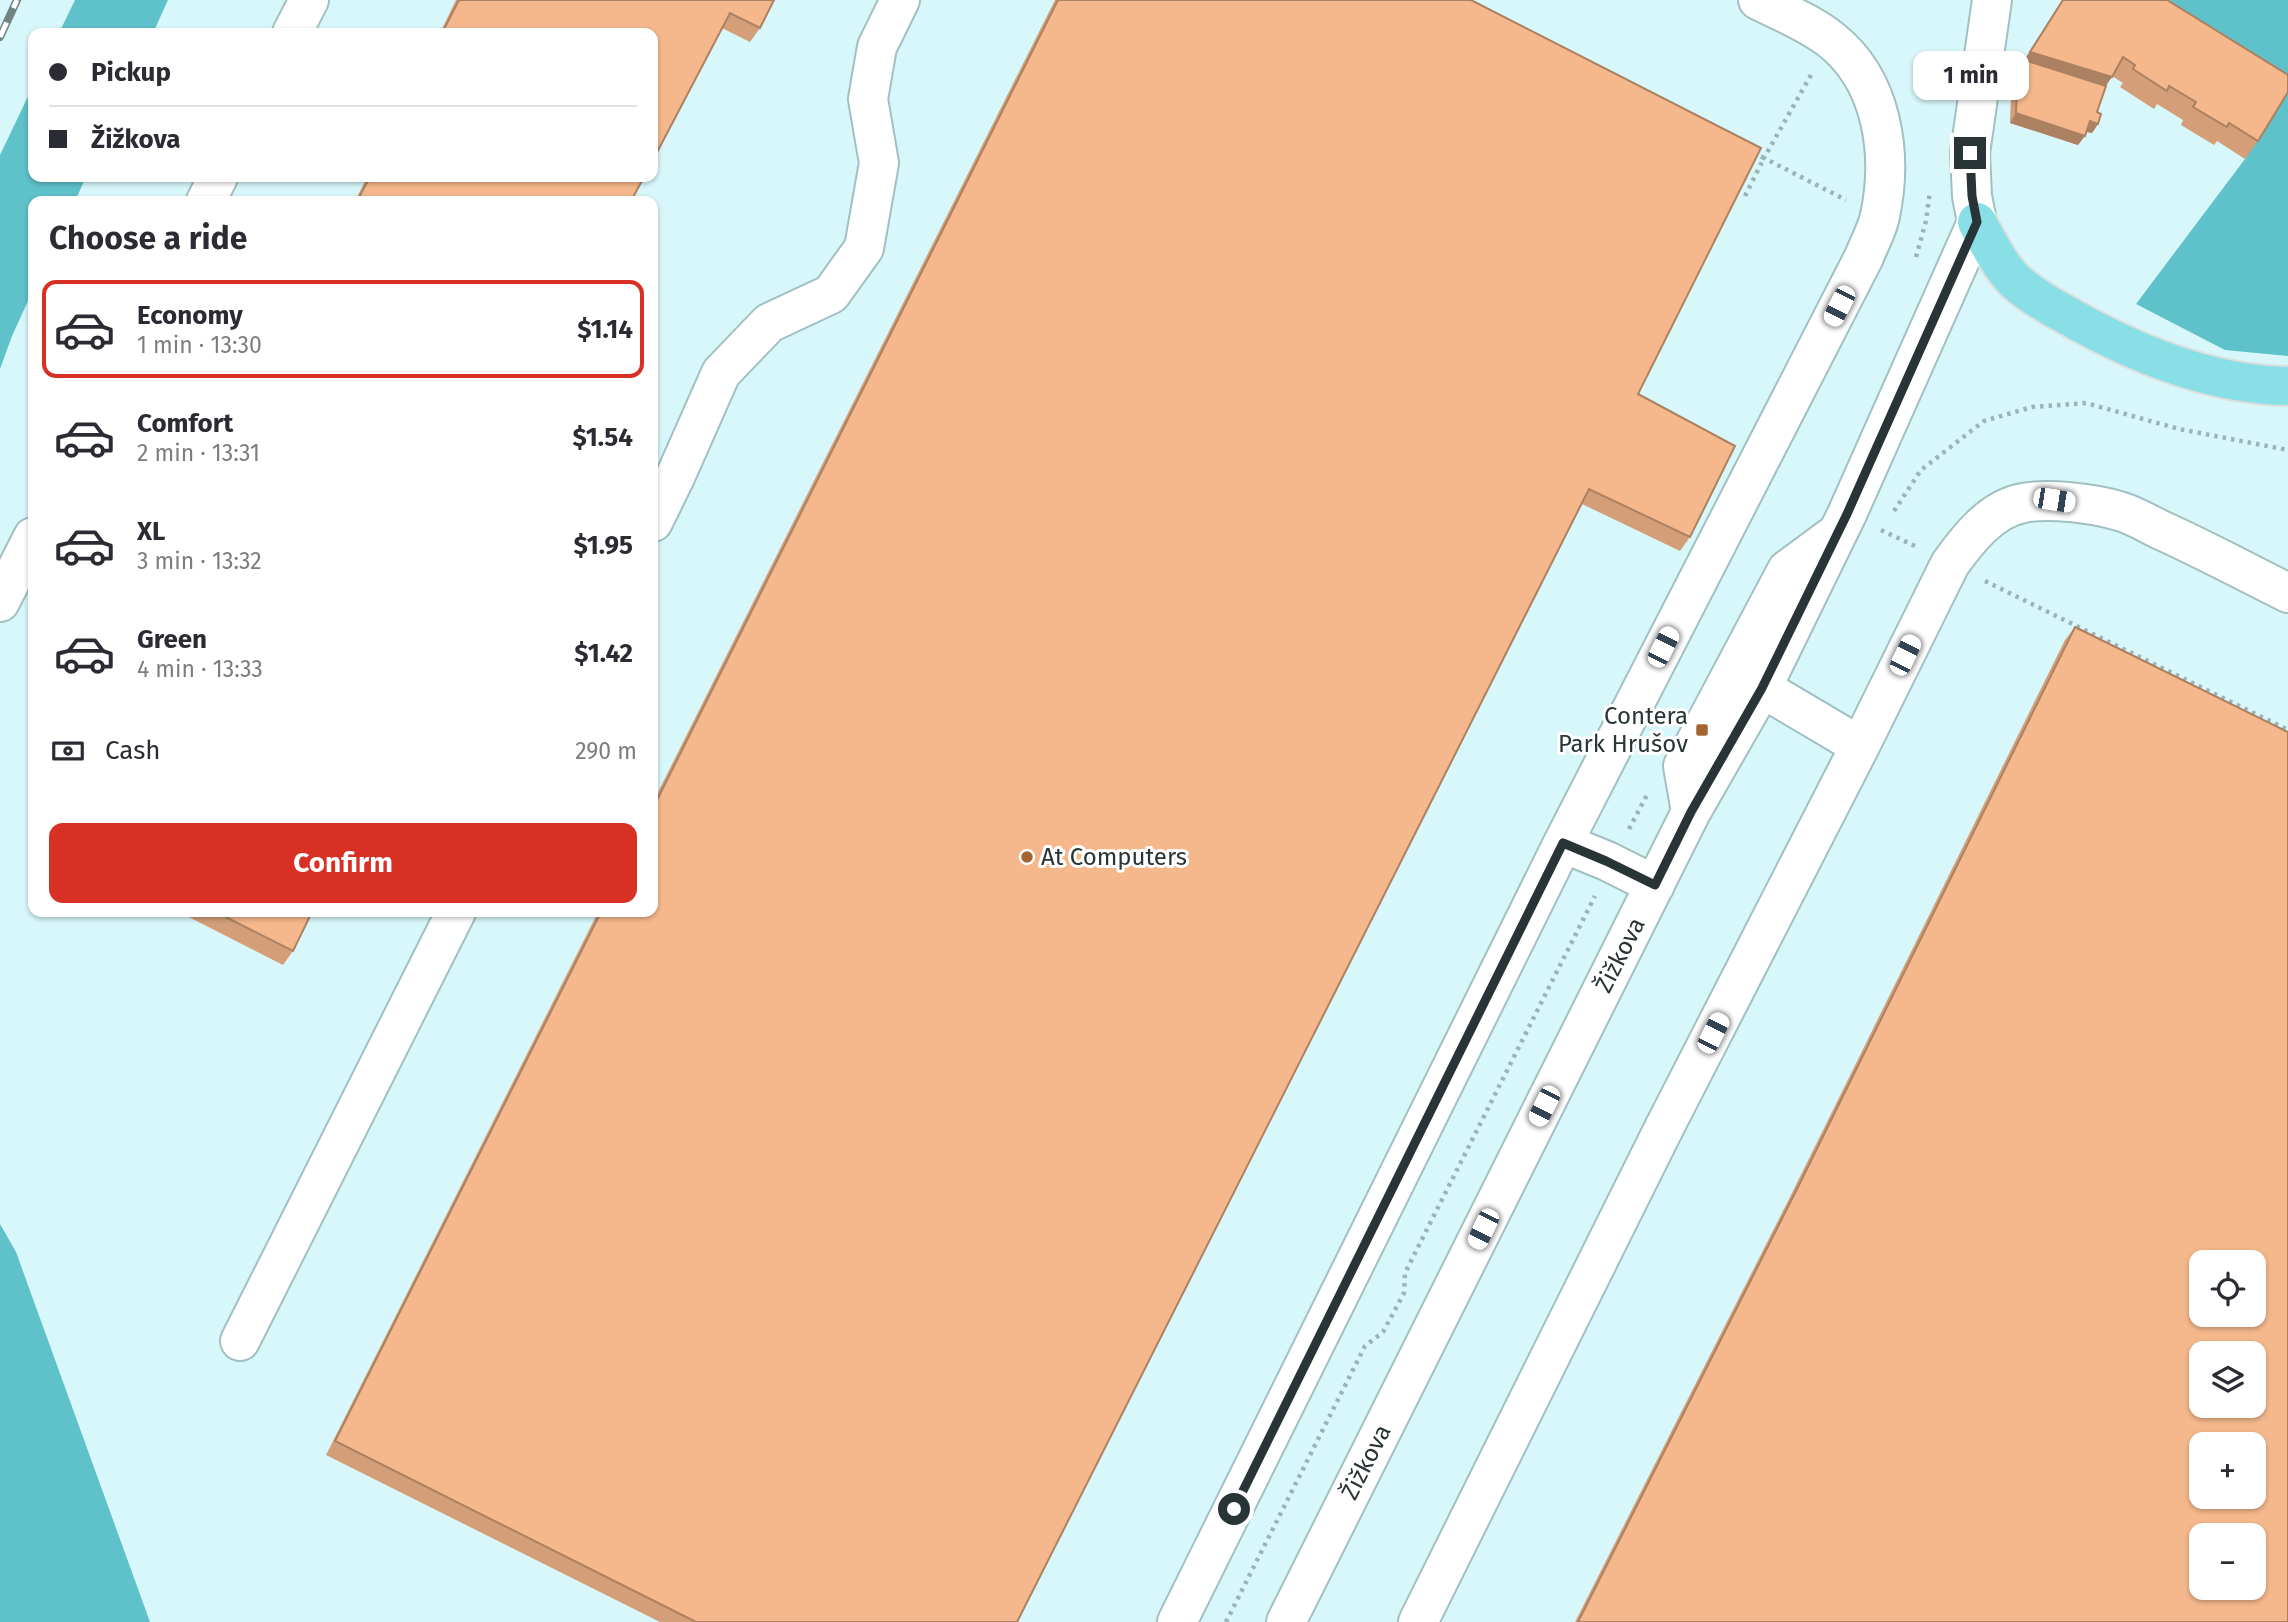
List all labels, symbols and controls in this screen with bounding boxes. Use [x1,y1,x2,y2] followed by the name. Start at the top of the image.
[1912,52,2028,100] callout: 1 min
[91,57,171,88] text: Pickup
[1943,61,1999,89] text: 1 min
[91,124,180,155] text: Žižkova
[1954,137,1986,169] route end
[49,219,247,257] text: Choose a ride
[1821,283,1858,329] car
[53,298,116,361] icon: car
[137,300,243,331] text: Economy
[577,314,633,345] text: $1.14
[137,331,262,359] text: 1 min · 13:30
[53,406,116,469] icon: car
[137,408,233,439] text: Comfort
[572,422,633,453] text: $1.54
[137,439,260,467] text: 2 min · 13:31
[2032,486,2077,514] car
[53,514,116,577] icon: car
[137,516,165,547] text: XL
[573,530,633,561] text: $1.95
[137,547,262,575] text: 3 min · 13:32
[53,622,116,685] icon: car
[137,624,207,655] text: Green
[1645,624,1682,670] car
[1887,632,1924,678] car
[574,638,633,669] text: $1.42
[137,655,263,683] text: 4 min · 13:33
[1558,702,1688,758] place label: Contera Park Hrušov
[1694,722,1710,738] marker: Contera Park Hrušov
[49,732,87,770] icon: cash
[105,735,161,766] text: Cash
[575,737,637,765] text: 290 m
[49,823,637,903] button: Confirm
[1041,843,1187,871] place label: At Computers
[1019,849,1035,865] marker: At Computers
[1589,913,1651,997] street label: Žižkova
[1695,1010,1732,1056] car
[1526,1083,1563,1129] car
[1465,1206,1502,1252] car
[2189,1250,2266,1600] map controls
[2189,1250,2266,1327] button: locate
[2189,1341,2266,1418] button: layers
[1335,1420,1397,1504] street label: Žižkova
[2189,1432,2266,1509] button: +
[1218,1493,1250,1525] route start
[2189,1523,2266,1600] button: −

